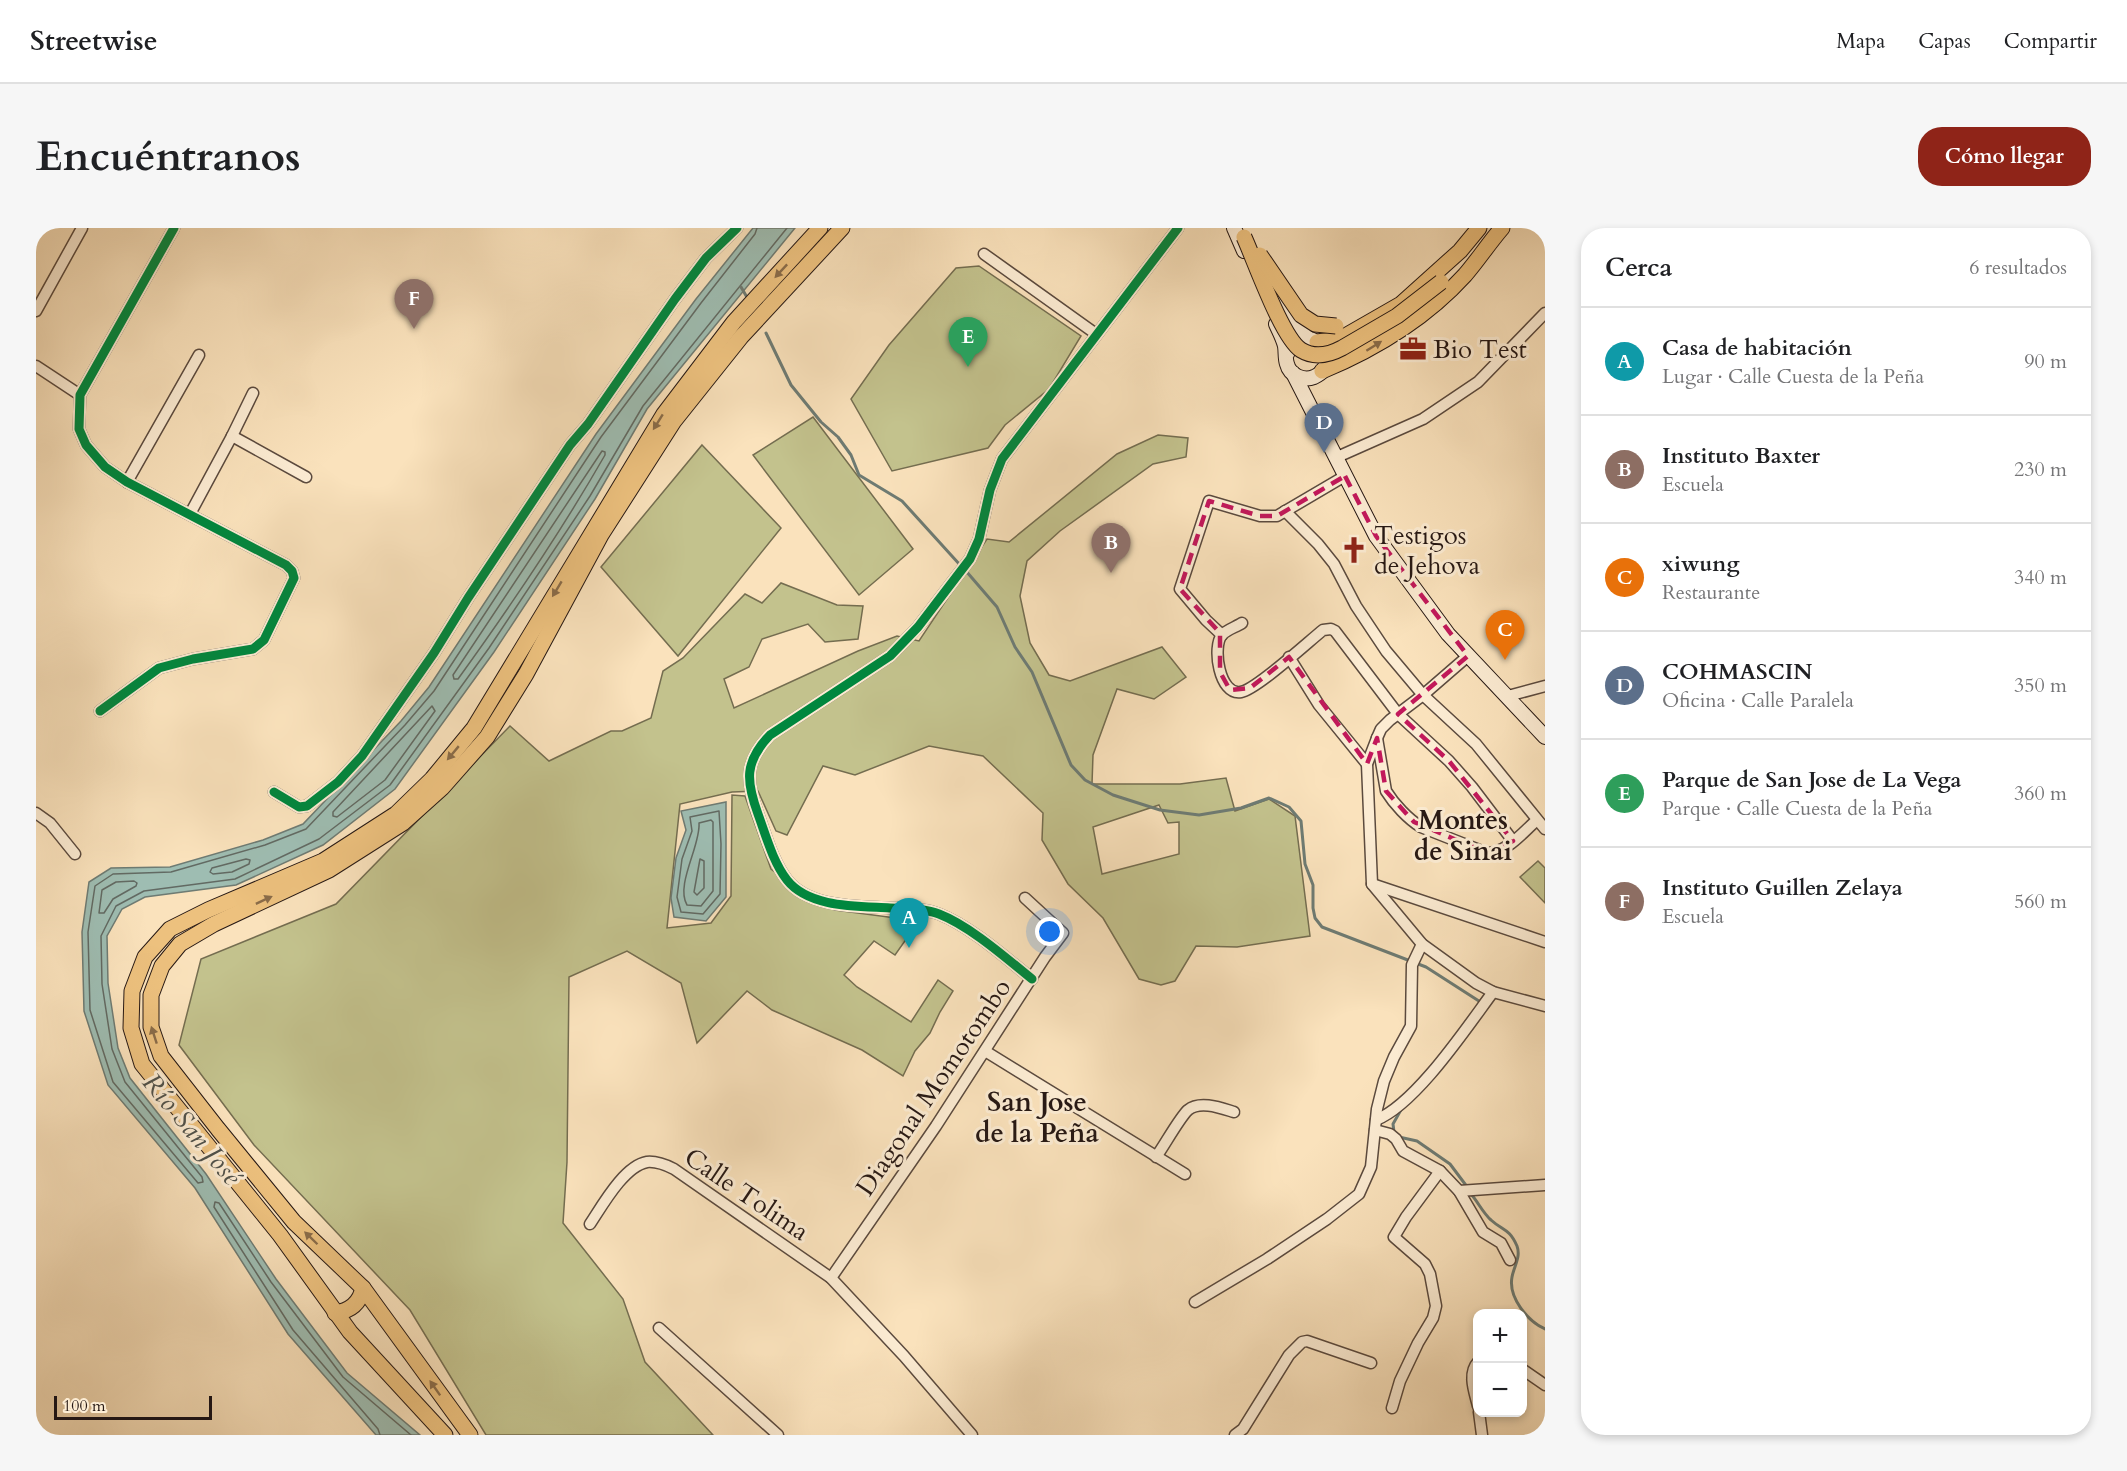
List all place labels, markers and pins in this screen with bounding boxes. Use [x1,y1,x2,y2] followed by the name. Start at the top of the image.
[394,279,434,329] pin: F
[948,318,988,367] pin: E
[1433,332,1527,367] place label: Bio Test
[1398,334,1428,364] office icon: Bio Test
[1304,404,1344,453] pin: D
[1374,518,1480,583] place label: Testigos de Jehova
[1092,524,1130,573] pin: B
[1339,535,1369,565] church icon: Testigos de Jehova
[1486,610,1524,660] pin: C
[890,898,928,948] pin: A

